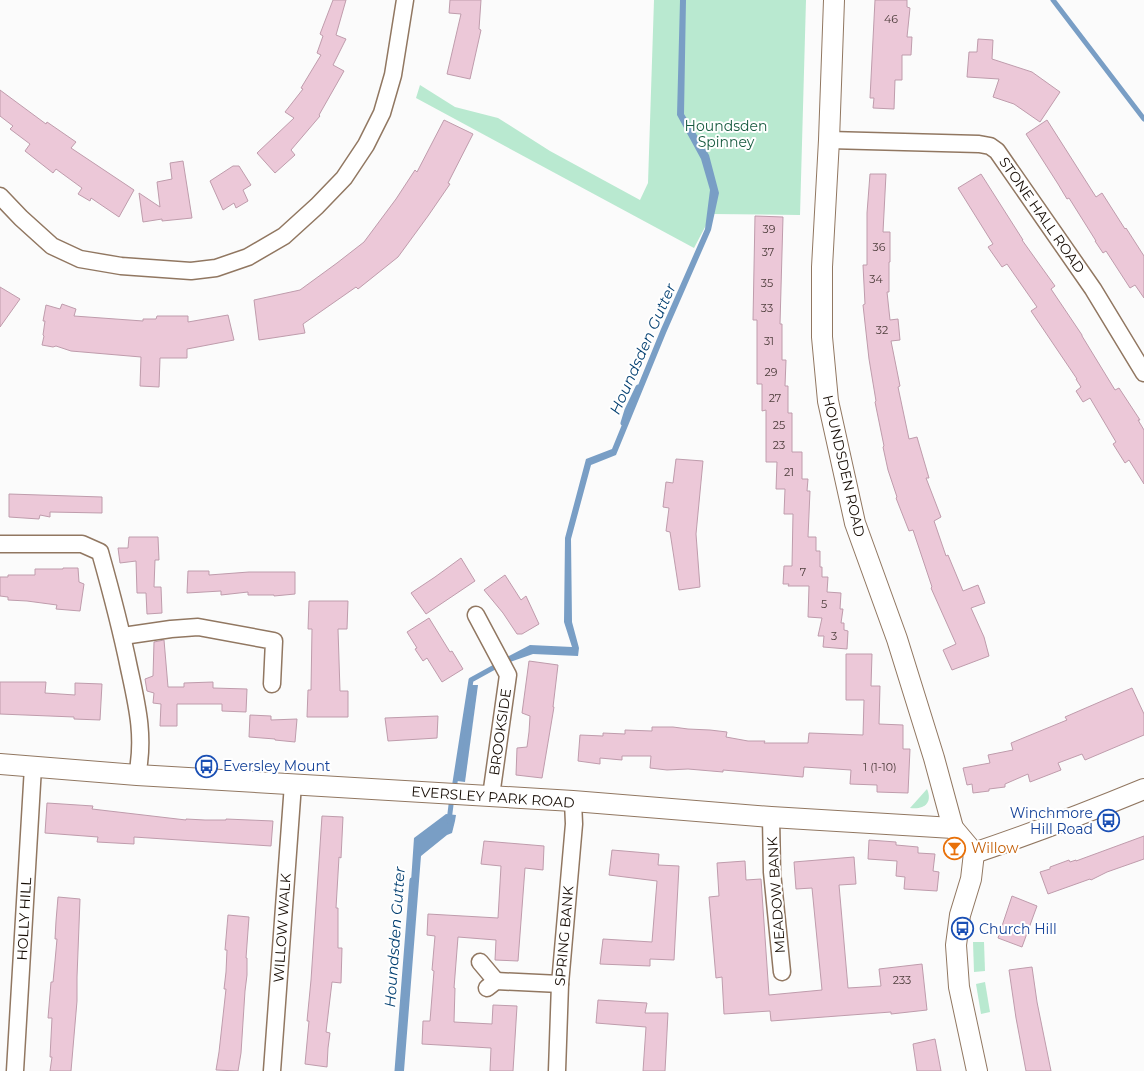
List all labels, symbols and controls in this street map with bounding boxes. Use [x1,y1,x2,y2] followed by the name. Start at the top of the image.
[884,12,898,26] house number: 46
[685,117,767,151] park label: Houndsden Spinney
[995,154,1089,276] street label: STONE HALL ROAD
[763,222,776,236] house number: 39
[873,240,886,254] house number: 36
[762,245,774,259] house number: 37
[869,272,883,286] house number: 34
[761,276,773,290] house number: 35
[605,280,680,417] water label: Houndsden Gutter
[761,301,773,315] house number: 33
[876,323,888,337] house number: 32
[764,334,774,348] house number: 31
[765,365,778,379] house number: 29
[769,391,781,405] house number: 27
[819,393,869,539] street label: HOUNDSDEN ROAD
[773,418,785,432] house number: 25
[773,438,785,452] house number: 23
[784,465,794,479] house number: 21
[800,565,806,579] house number: 7
[821,597,827,611] house number: 5
[831,629,837,643] house number: 3
[485,687,515,777] street label: BROOKSIDE
[195,754,219,778] bus stop icon: Eversley Mount
[223,757,331,775] place label: Eversley Mount
[863,760,897,774] house number: 1 (1-10)
[411,782,575,812] street label: EVERSLEY PARK ROAD
[1010,804,1093,838] place label: Winchmore Hill Road
[1097,809,1121,833] bus stop icon: Winchmore Hill Road
[763,836,789,954] street label: MEADOW BANK
[943,836,967,860] bar icon: Willow
[971,839,1019,857] place label: Willow
[380,865,409,1008] water label: Houndsden Gutter
[269,873,295,983] street label: WILLOW WALK
[13,876,35,961] street label: HOLLY HILL
[551,885,577,987] street label: SPRING BANK
[951,917,975,941] bus stop icon: Church Hill
[979,920,1057,938] place label: Church Hill
[893,973,911,987] house number: 233

